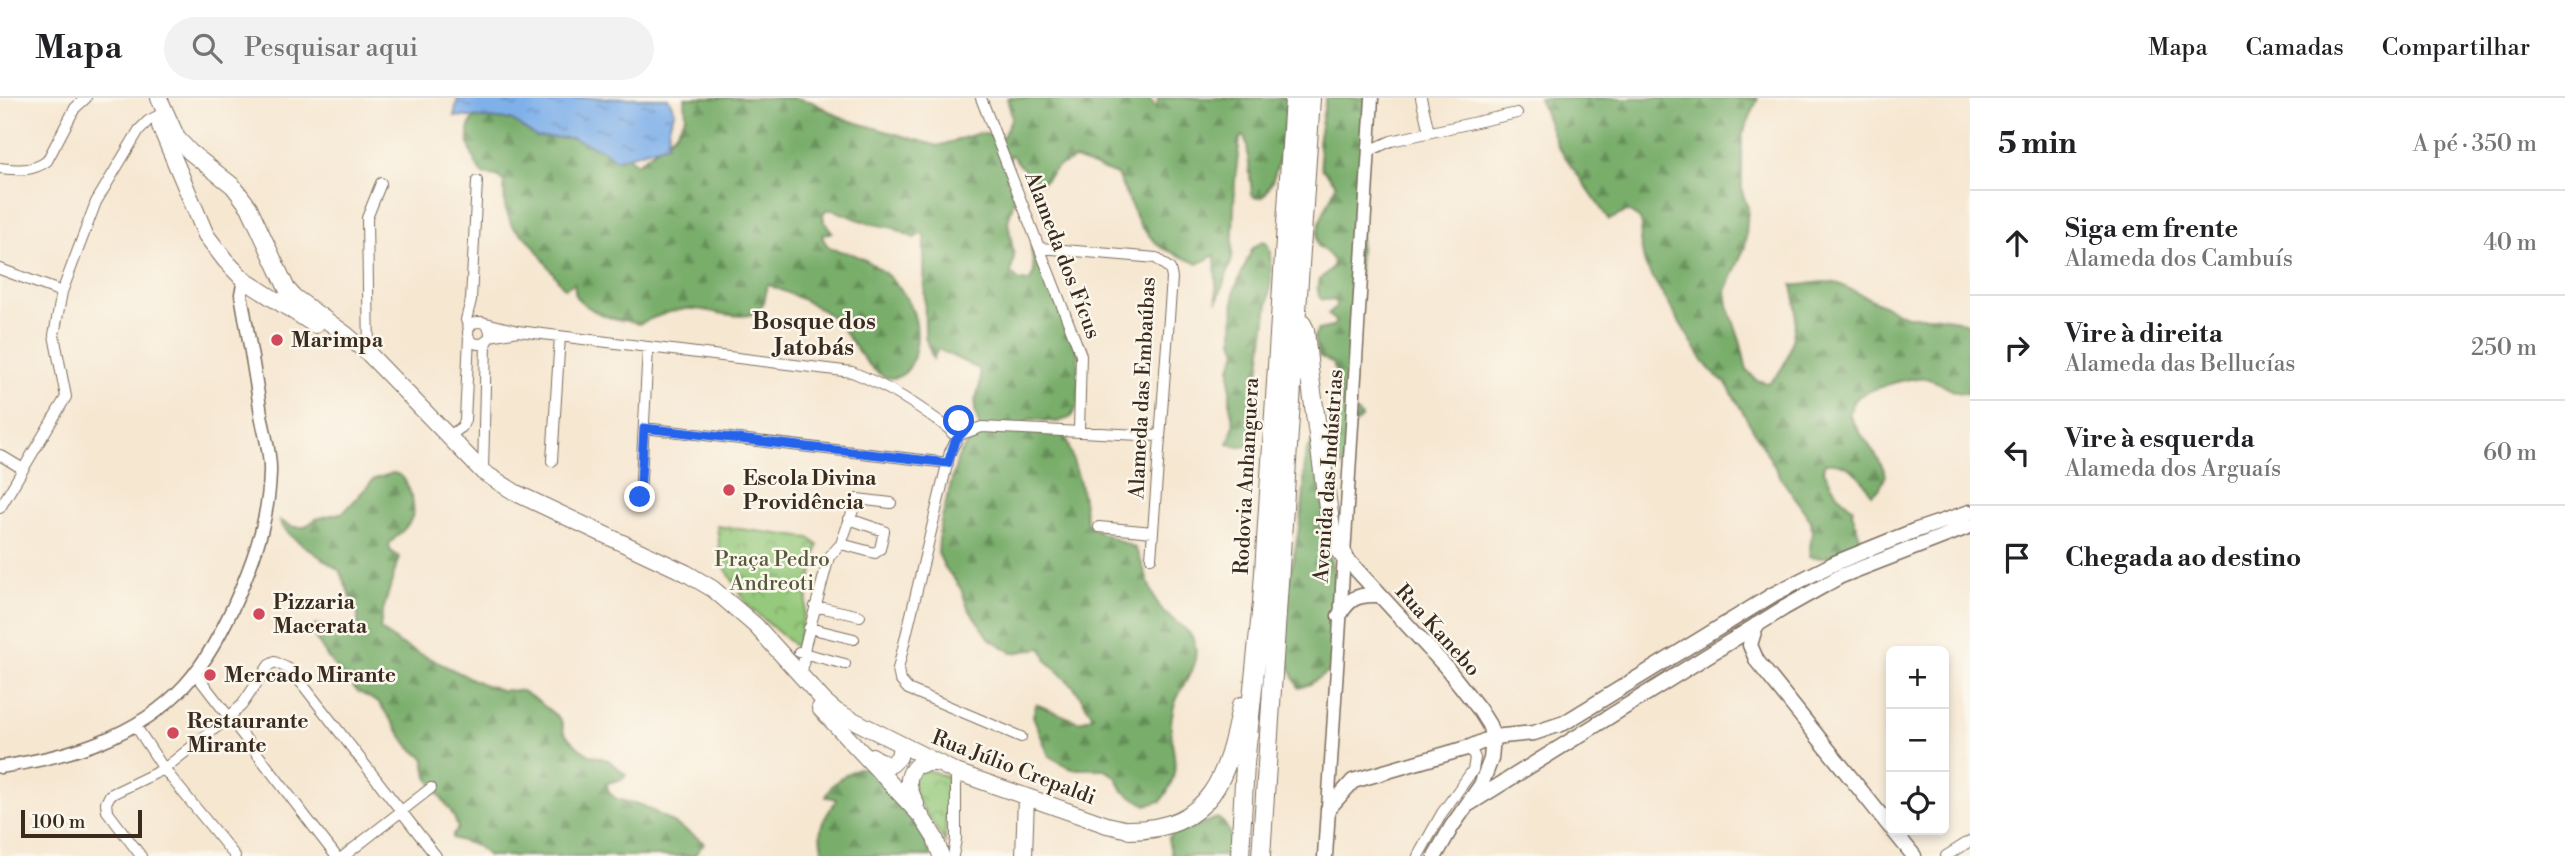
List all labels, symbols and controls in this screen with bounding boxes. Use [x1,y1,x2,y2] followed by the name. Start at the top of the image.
[164,17,654,80] search box
[35,28,122,69] text: Mapa
[188,29,226,67] icon: search
[244,32,418,64] text: Pesquisar aqui
[2148,33,2208,63] text: Mapa
[2246,33,2344,63] text: Camadas
[2382,33,2530,63] text: Compartilhar
[1998,125,2077,163] text: 5 min
[2413,130,2537,158] text: A pé · 350 m
[1018,167,1106,342] street label: Alameda dos Fícus
[2065,213,2238,245] text: Siga em frente
[1998,224,2036,262] icon: ahead
[2483,229,2537,257] text: 40 m
[2065,245,2293,273] text: Alameda dos Cambuís
[1124,276,1162,501] street label: Alameda das Embaúbas
[752,308,876,362] district label: Bosque dos Jatobás
[2065,318,2223,350] text: Vire à direita
[291,328,384,354] place label: Marimpa
[1998,329,2036,367] icon: right
[269,332,285,348] marker: Marimpa
[2471,334,2537,362] text: 250 m
[2065,350,2295,378] text: Alameda das Bellucías
[1308,368,1349,585] street label: Avenida das Indústrias
[1229,376,1265,575] street label: Rodovia Anhanguera
[943,405,974,436] route start
[2065,423,2255,455] text: Vire à esquerda
[1998,434,2036,472] icon: left
[2483,439,2537,467] text: 60 m
[2065,455,2281,483] text: Alameda dos Arguaís
[743,466,877,516] place label: Escola Divina Providência
[624,481,655,512] route end
[721,482,737,498] marker: Escola Divina Providência
[1998,539,2036,577] icon: arrive
[2065,542,2301,574] text: Chegada ao destino
[714,547,830,597] park label: Praça Pedro Andreoti
[1389,579,1485,682] street label: Rua Kanebo
[273,590,368,640] place label: Pizzaria Macerata
[251,606,267,622] marker: Pizzaria Macerata
[1886,646,1949,835] map controls
[1886,646,1949,709] button: +
[224,663,396,689] place label: Mercado Mirante
[202,667,218,683] marker: Mercado Mirante
[187,709,308,759] place label: Restaurante Mirante
[1886,709,1949,772] button: −
[165,725,181,741] marker: Restaurante Mirante
[928,725,1099,811] street label: Rua Júlio Crepaldi
[1886,772,1949,835] button: locate
[21,807,142,839] scale bar
[32,810,85,834] text: 100 m

